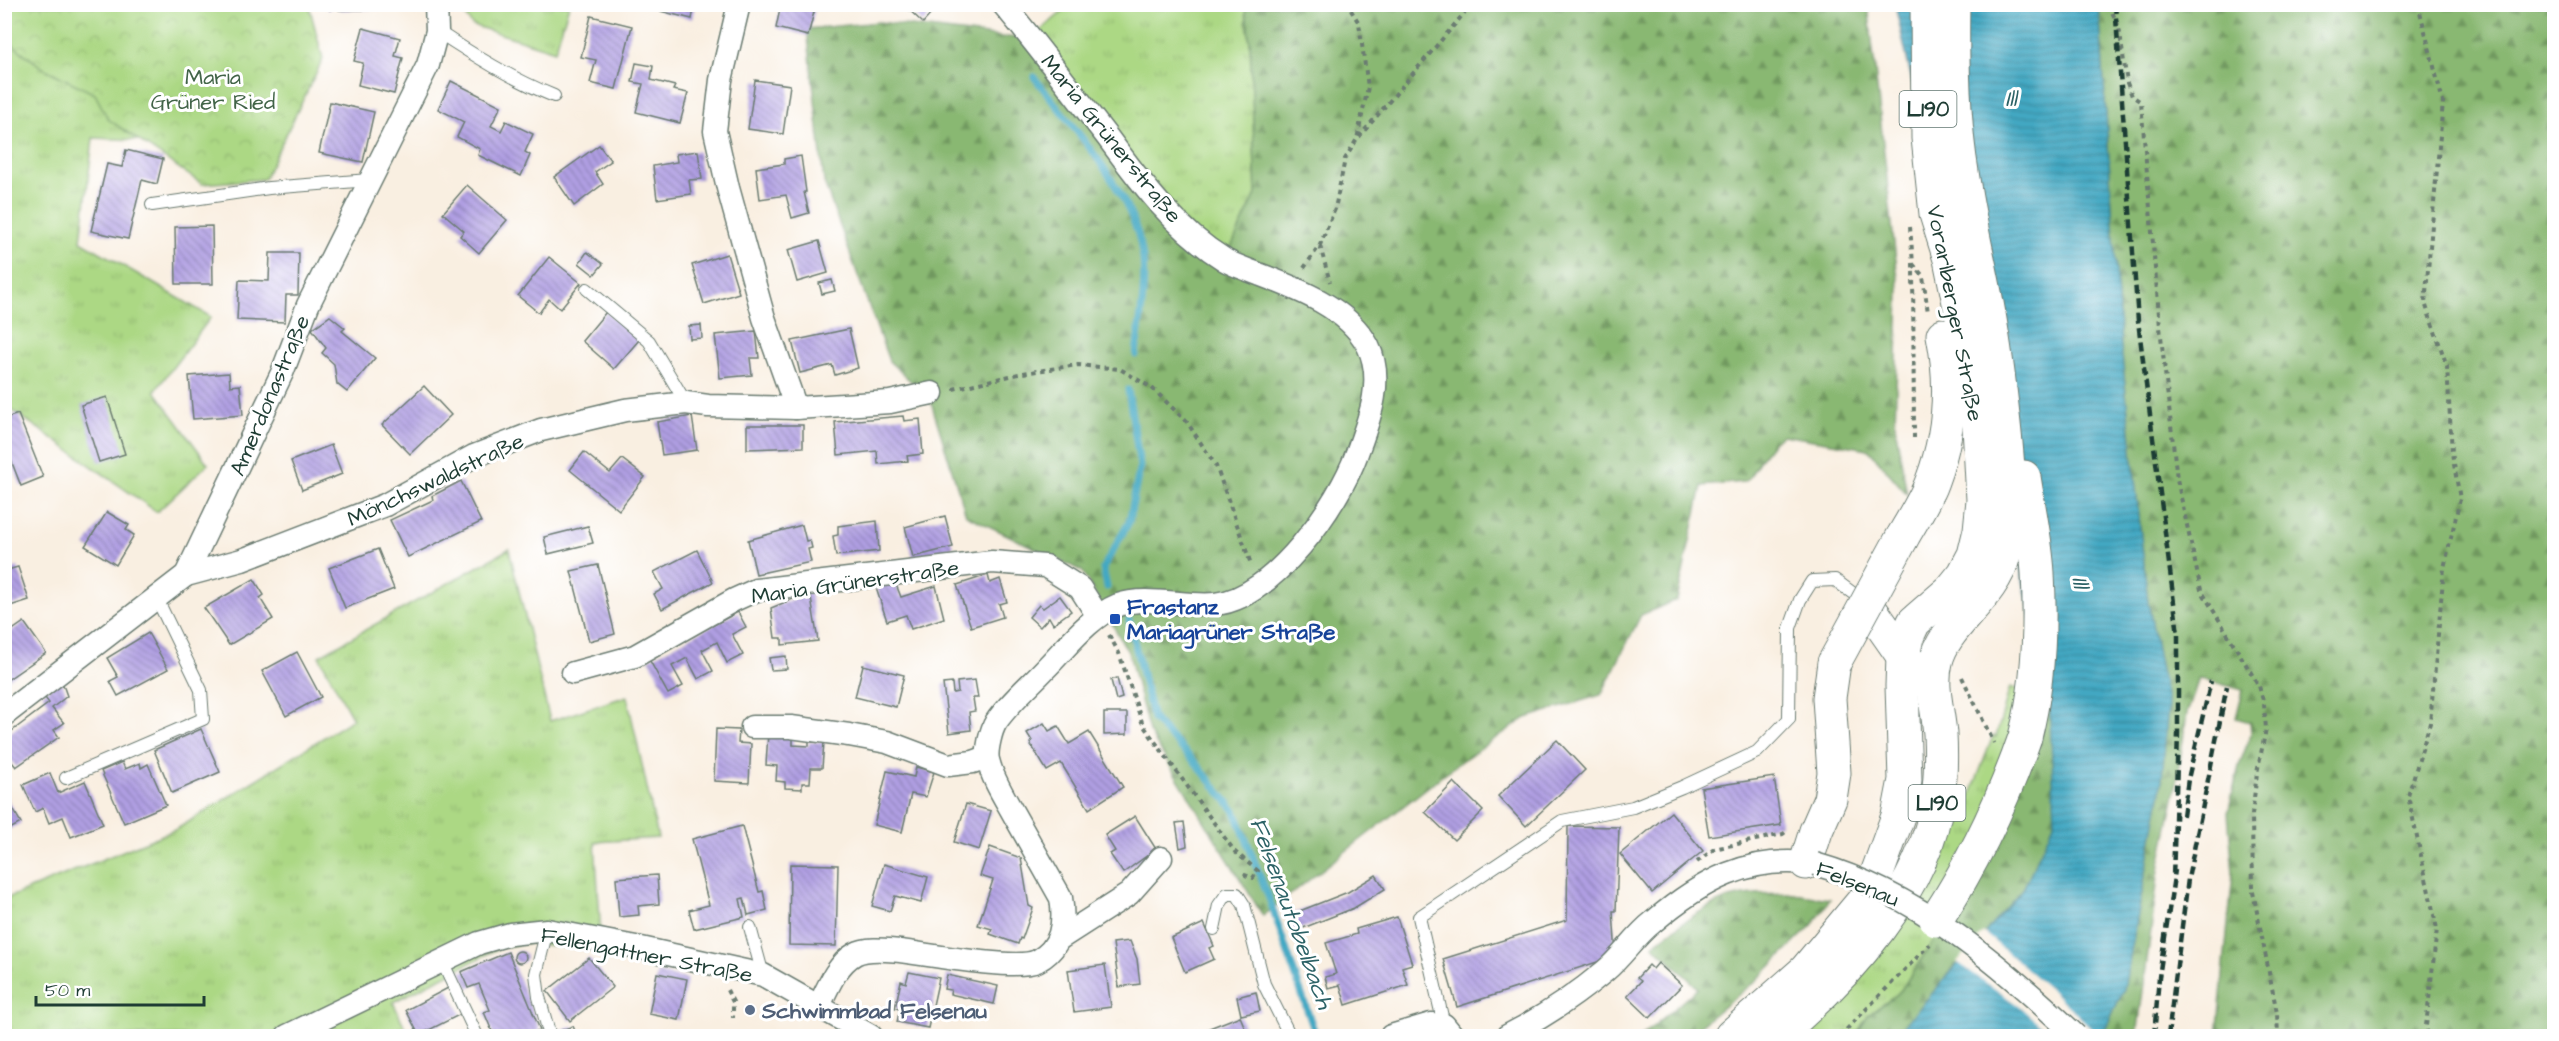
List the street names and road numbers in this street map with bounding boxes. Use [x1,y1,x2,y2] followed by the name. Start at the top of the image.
[1033,48,1189,230] street label: Maria Grünerstraße
[1900,91,1956,127] road number: L190
[1917,203,1991,424] street label: Vorarlberger Straße
[223,310,318,481] street label: Amerdonastraße
[342,426,529,535] street label: Mönchswaldstraße
[749,553,961,612] street label: Maria Grünerstraße
[1908,785,1966,821] road number: L190
[1811,854,1904,915] street label: Felsenau
[538,920,755,992] street label: Fellengattner Straße

